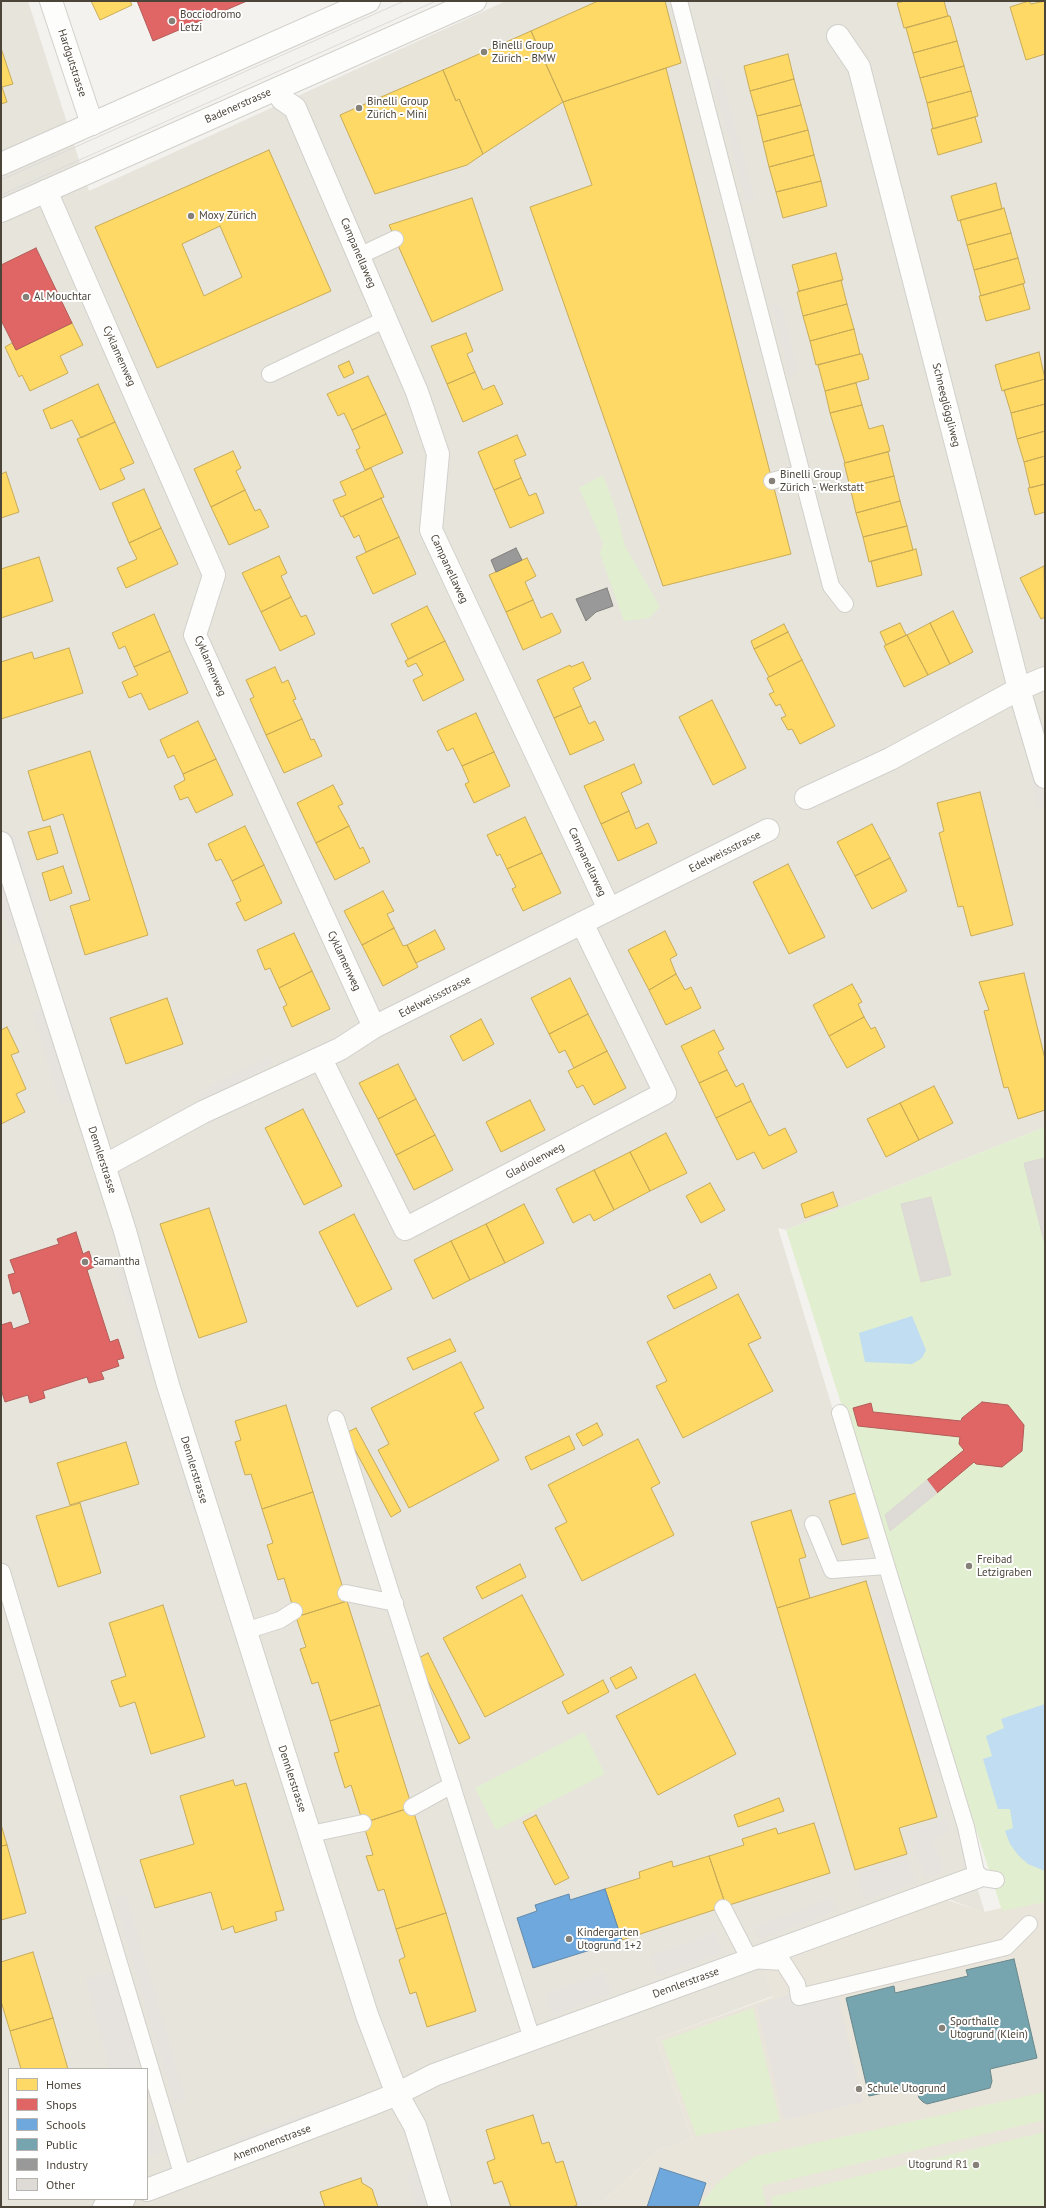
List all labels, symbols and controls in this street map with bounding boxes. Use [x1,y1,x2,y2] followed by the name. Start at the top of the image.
[180,8,241,34] place label: Bocciodromo Letzi
[167,16,177,26] marker: Bocciodromo Letzi
[55,27,89,99] street label: Hardgutstrasse
[492,39,556,65] place label: Binelli Group Zürich - BMW
[479,47,489,57] marker: Binelli Group Zürich - BMW
[203,86,273,126] street label: Badenerstrasse
[367,95,429,121] place label: Binelli Group Zürich - Mini
[354,103,364,113] marker: Binelli Group Zürich - Mini
[199,209,257,223] place label: Moxy Zürich
[186,211,196,221] marker: Moxy Zürich
[337,216,379,290] street label: Campanellaweg
[34,290,91,304] place label: Al Mouchtar
[21,292,31,302] marker: Al Mouchtar
[100,324,138,388] street label: Cyklamenweg
[929,362,963,448] street label: Schneeglöggliweg
[780,468,864,494] place label: Binelli Group Zürich - Werkstatt
[767,476,777,486] marker: Binelli Group Zürich - Werkstatt
[427,532,471,606] street label: Campanellaweg
[191,634,229,698] street label: Cyklamenweg
[565,825,609,899] street label: Campanellaweg
[687,828,763,876] street label: Edelweissstrasse
[324,929,364,993] street label: Cyklamenweg
[397,973,473,1021] street label: Edelweissstrasse
[85,1125,119,1195] street label: Dennlerstrasse
[504,1140,566,1182] street label: Gladiolenweg
[93,1255,140,1269] place label: Samantha
[80,1257,90,1267] marker: Samantha
[177,1435,211,1505] street label: Dennlerstrasse
[977,1553,1032,1579] place label: Freibad Letzigraben
[964,1561,974,1571] marker: Freibad Letzigraben
[275,1744,309,1814] street label: Dennlerstrasse
[577,1926,642,1952] place label: Kindergarten Utogrund 1+2
[564,1934,574,1944] marker: Kindergarten Utogrund 1+2
[651,1965,721,2001] street label: Dennlerstrasse
[950,2015,1028,2041] place label: Sporthalle Utogrund (Klein)
[937,2023,947,2033] marker: Sporthalle Utogrund (Klein)
[8,2068,148,2200] legend
[46,2077,81,2092] text: Homes
[867,2082,946,2096] place label: Schule Utogrund
[854,2084,864,2094] marker: Schule Utogrund
[46,2097,77,2112] text: Shops
[46,2117,86,2132] text: Schools
[231,2122,313,2164] street label: Anemonenstrasse
[46,2137,77,2152] text: Public
[46,2157,88,2172] text: Industry
[908,2158,968,2172] place label: Utogrund R1
[971,2160,981,2170] marker: Utogrund R1
[46,2177,75,2192] text: Other

